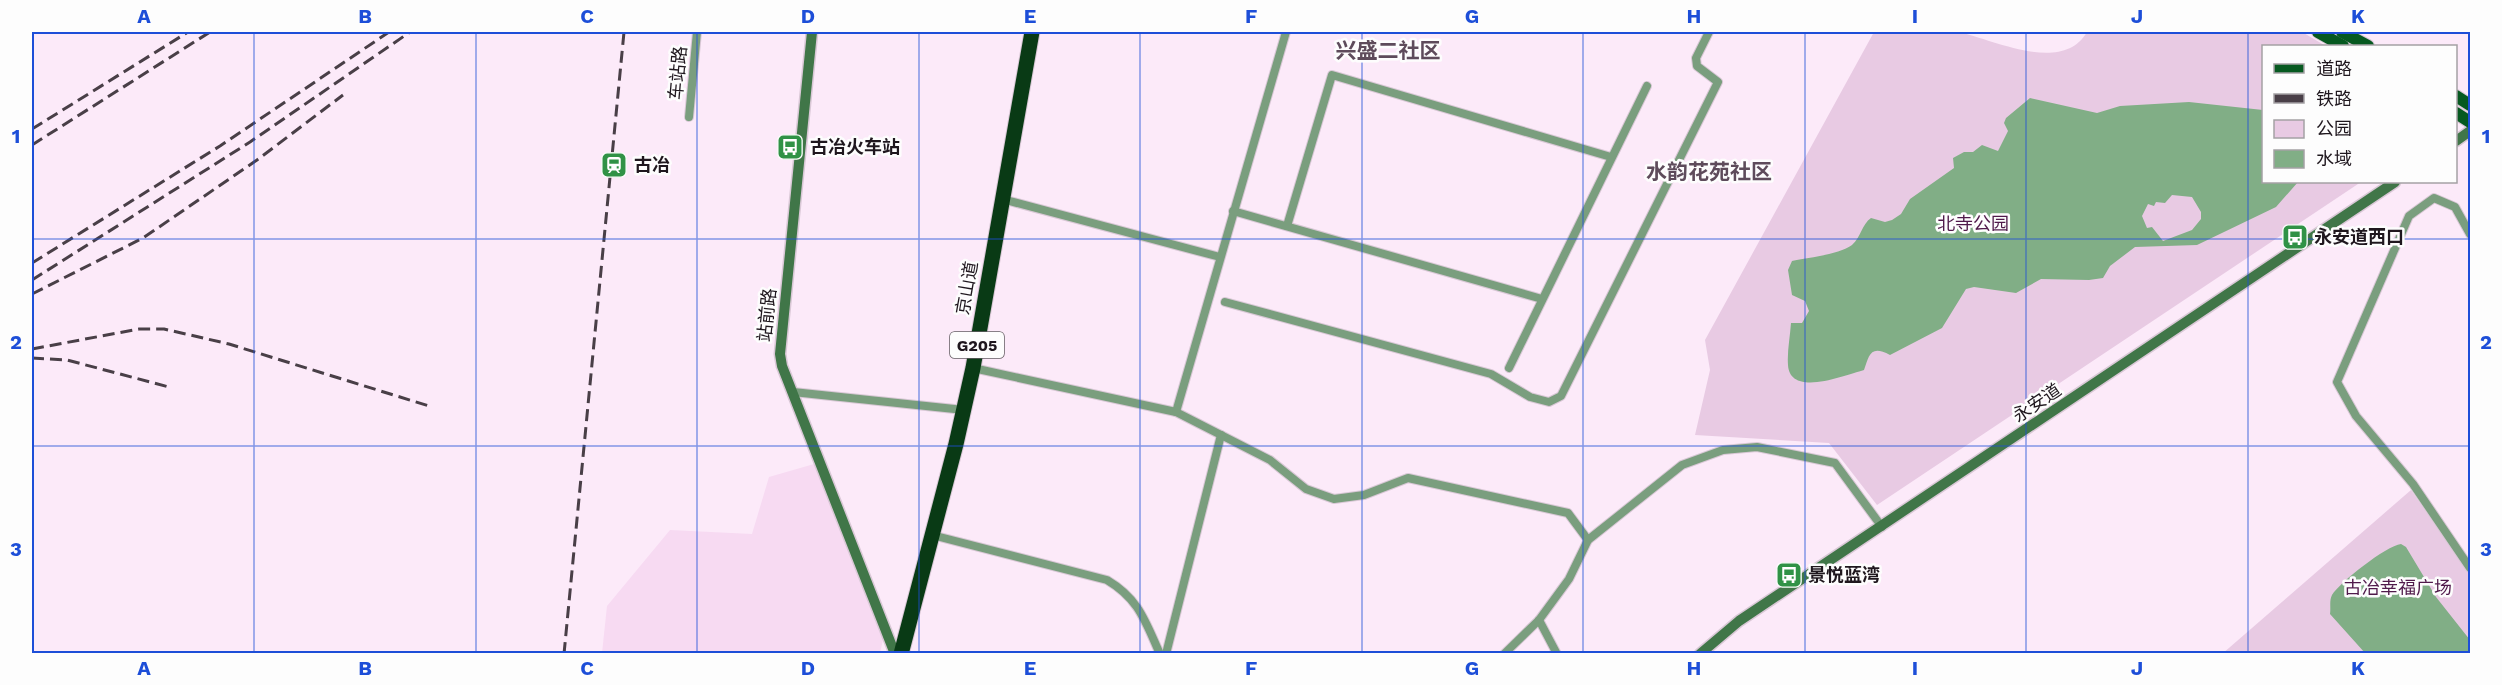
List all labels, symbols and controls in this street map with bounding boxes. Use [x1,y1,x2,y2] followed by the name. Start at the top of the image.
[137,4,151,28] text: A
[358,4,372,28] text: B
[580,4,594,28] text: C
[801,4,815,28] text: D
[1024,4,1036,28] text: E
[1245,4,1257,28] text: F
[1465,4,1479,28] text: G
[1687,4,1701,28] text: H
[1912,4,1918,28] text: I
[2131,4,2143,28] text: J
[2351,4,2365,28] text: K
[1336,38,1441,63] district label: 兴盛二社区
[665,45,690,101] street label: 车站路
[2262,45,2457,183] legend
[2316,58,2352,79] text: 道路
[2316,88,2352,109] text: 铁路
[2316,118,2352,139] text: 公园
[12,124,20,148] text: 1
[2482,124,2490,148] text: 1
[775,132,805,162] bus stop icon: 古冶火车站
[810,136,900,157] place label: 古冶火车站
[2316,148,2352,169] text: 水域
[599,150,629,180] station icon: 古冶
[634,154,670,175] place label: 古冶
[1646,159,1772,184] district label: 水韵花苑社区
[1937,213,2009,234] park label: 北寺公园
[2280,222,2310,252] bus stop icon: 永安道西口
[2314,226,2404,247] place label: 永安道西口
[951,260,982,316] street label: 京山道
[753,287,780,343] street label: 站前路
[10,330,22,354] text: 2
[2480,330,2492,354] text: 2
[950,332,1004,358] road number: G205
[2008,379,2065,426] street label: 永安道
[10,537,22,561] text: 3
[2480,537,2492,561] text: 3
[1774,560,1804,590] bus stop icon: 景悦蓝湾
[1808,564,1880,585] place label: 景悦蓝湾
[2344,577,2452,598] park label: 古冶幸福广场
[137,656,151,680] text: A
[358,656,372,680] text: B
[580,656,594,680] text: C
[801,656,815,680] text: D
[1024,656,1036,680] text: E
[1245,656,1257,680] text: F
[1465,656,1479,680] text: G
[1687,656,1701,680] text: H
[1912,656,1918,680] text: I
[2131,656,2143,680] text: J
[2351,656,2365,680] text: K

